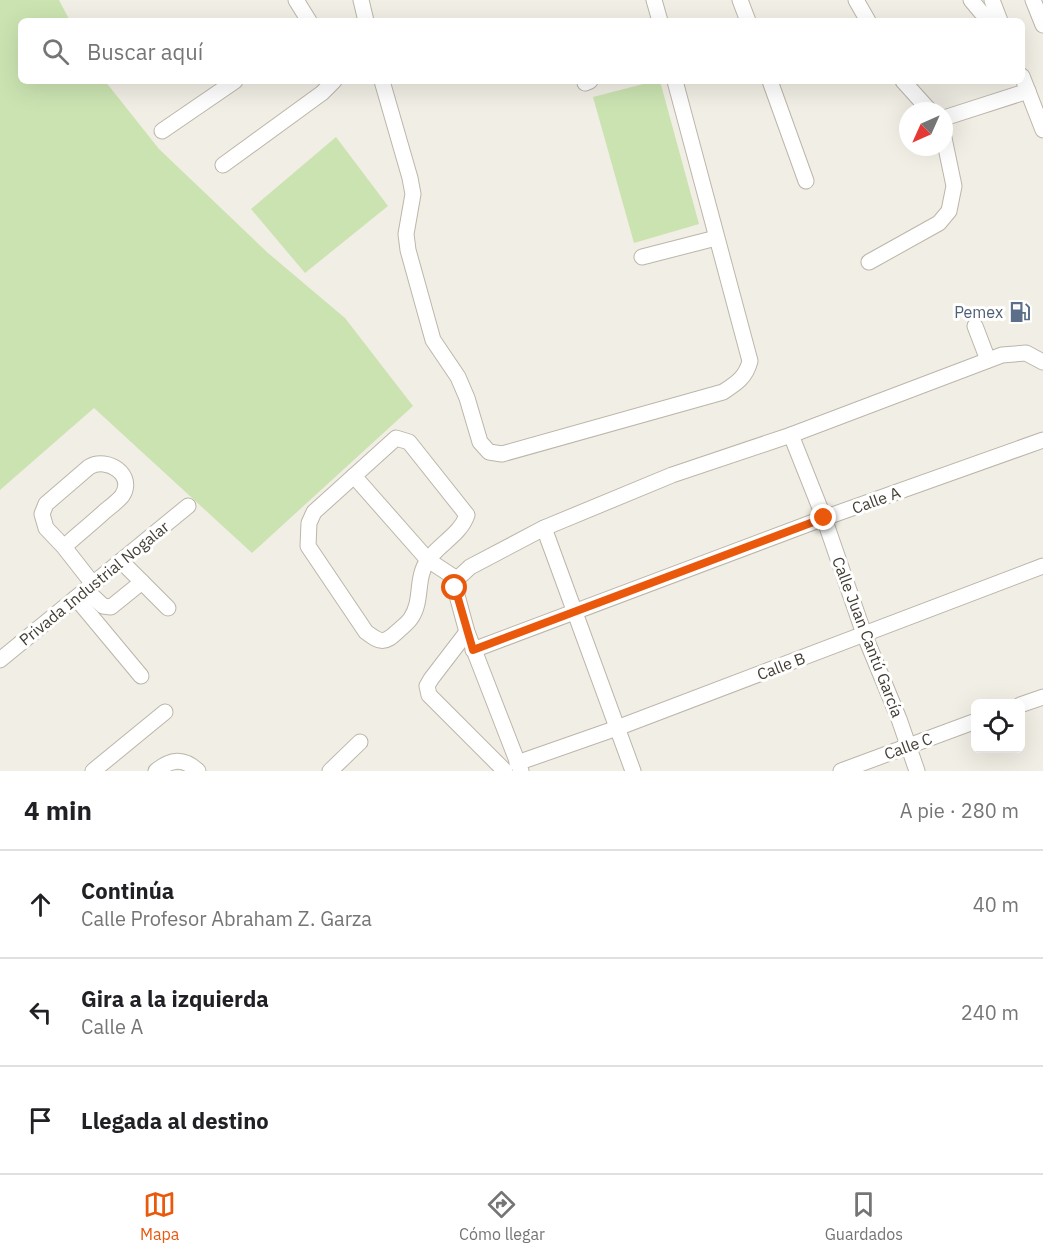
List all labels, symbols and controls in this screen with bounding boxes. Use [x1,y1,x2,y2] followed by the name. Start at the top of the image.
[18,18,1025,84] search box
[39,35,72,68] icon: search
[87,37,203,66] text: Buscar aquí
[899,102,953,156] north arrow
[1008,300,1032,324] fuel station icon: Pemex
[954,302,1003,322] place label: Pemex
[849,482,903,518] street label: Calle A
[810,504,836,530] route end
[15,516,173,650] street label: Privada Industrial Nogalar
[828,554,908,721] street label: Calle Juan Cantú García
[441,574,467,600] route start
[754,648,808,684] street label: Calle B
[971,699,1025,753] map controls
[971,699,1025,753] button: locate
[881,728,935,764] street label: Calle C
[24,793,92,827] text: 4 min
[900,797,1019,824] text: A pie · 280 m
[81,876,174,905] text: Continúa
[24,888,57,921] icon: ahead
[973,891,1019,918] text: 40 m
[81,905,372,932] text: Calle Profesor Abraham Z. Garza
[81,984,269,1013] text: Gira a la izquierda
[24,996,57,1029] icon: left
[961,999,1019,1026] text: 240 m
[81,1013,143,1040] text: Calle A
[24,1104,57,1137] icon: arrive
[81,1106,269,1135] text: Llegada al destino
[140,1188,179,1244] tab: Mapa
[459,1188,545,1244] tab: Cómo llegar
[825,1188,903,1244] tab: Guardados

